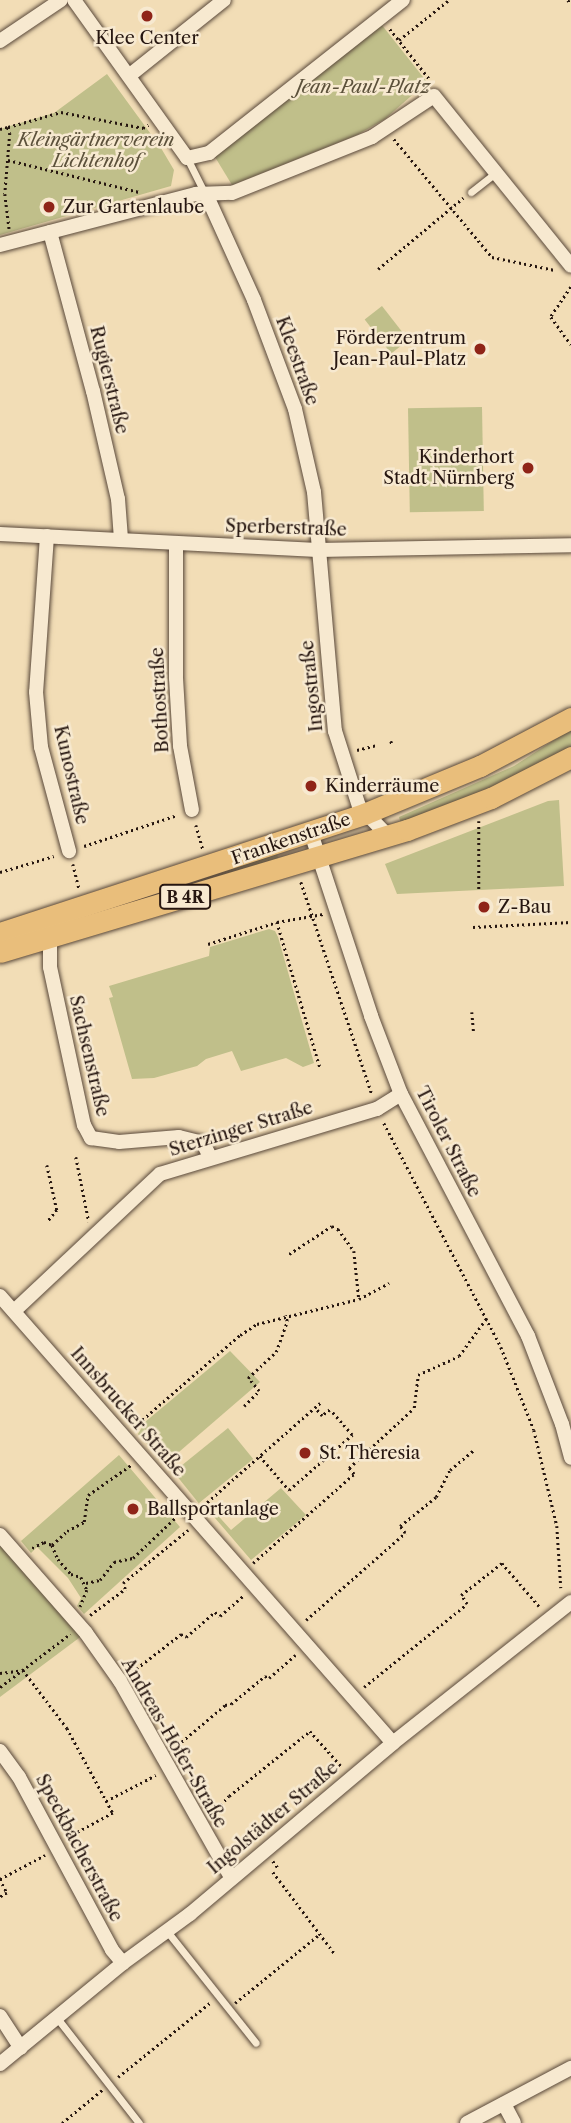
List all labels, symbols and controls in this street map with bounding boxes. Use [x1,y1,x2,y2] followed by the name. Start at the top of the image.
[139,8,155,24] marker: Klee Center
[95,27,199,49] place label: Klee Center
[296,76,430,98] park label: Jean-Paul-Platz
[18,130,174,172] park label: Kleingärtnerverein Lichtenhof
[63,196,205,218] place label: Zur Gartenlaube
[41,199,57,215] marker: Zur Gartenlaube
[271,314,323,408] street label: Kleestraße
[85,324,133,436] street label: Rugierstraße
[333,328,466,370] place label: Förderzentrum Jean-Paul-Platz
[472,341,488,357] marker: Förderzentrum Jean-Paul-Platz
[383,447,514,490] place label: Kinderhort Stadt Nürnberg
[520,460,536,476] marker: Kinderhort Stadt Nürnberg
[225,515,347,541] street label: Sperberstraße
[296,639,328,733] street label: Ingostraße
[146,647,174,753] street label: Bothostraße
[49,723,93,827] street label: Kunostraße
[325,775,439,797] place label: Kinderräume
[303,778,319,794] marker: Kinderräume
[229,809,353,869] street label: Frankenstraße
[159,884,211,909] road number: B 4R
[498,896,551,918] place label: Z-Bau
[476,899,492,915] marker: Z-Bau
[65,993,113,1119] street label: Sachsenstraße
[411,1083,485,1201] street label: Tiroler Straße
[166,1097,316,1161] street label: Sterzinger Straße
[66,1343,190,1481] street label: Innsbrucker Straße
[319,1442,421,1464] place label: St. Theresia
[297,1445,313,1461] marker: St. Theresia
[147,1498,279,1520] place label: Ballsportanlage
[125,1501,141,1517] marker: Ballsportanlage
[117,1654,231,1832] street label: Andreas-Hofer-Straße
[203,1757,343,1879] street label: Ingolstädter Straße
[31,1770,127,1926] street label: Speckbacherstraße

